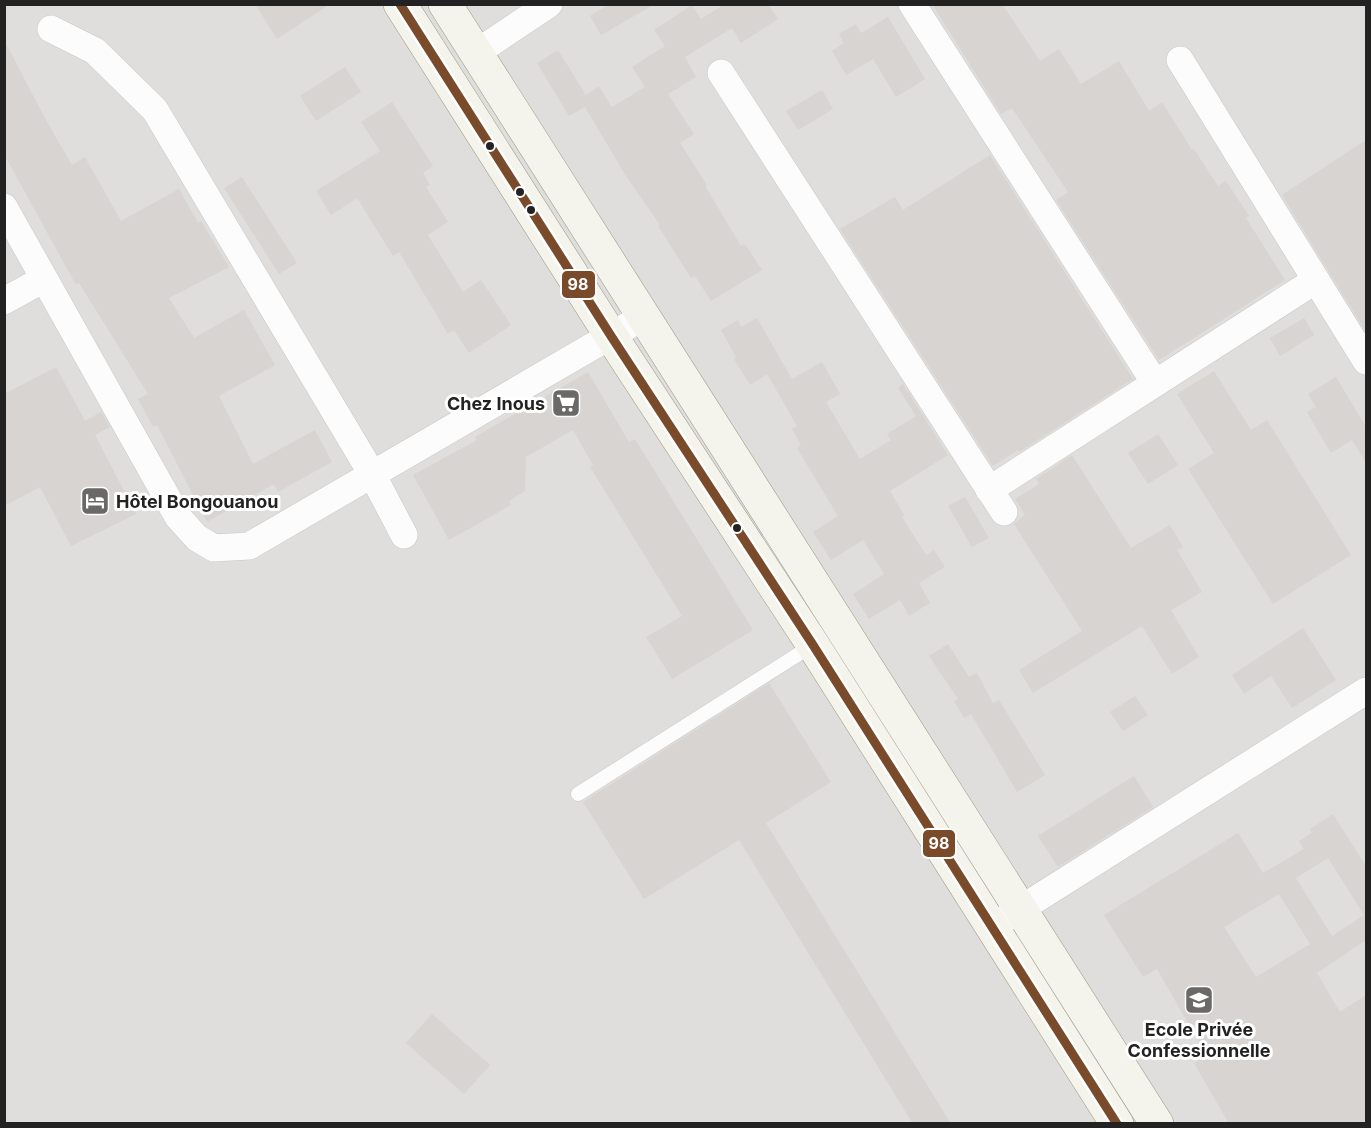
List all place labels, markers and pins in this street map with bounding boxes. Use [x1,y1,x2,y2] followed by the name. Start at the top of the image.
[484,140,496,152] unlabelled marker
[514,186,526,198] unlabelled marker
[525,204,537,216] unlabelled marker
[550,387,582,419] supermarket icon: Chez Inous
[447,393,545,414] place label: Chez Inous
[79,485,111,517] hotel icon: Hôtel Bongouanou
[116,491,278,512] place label: Hôtel Bongouanou
[731,522,743,534] unlabelled marker
[1183,984,1215,1016] school or university icon: Ecole Privée Confessionnelle
[1128,1019,1271,1061] place label: Ecole Privée Confessionnelle

